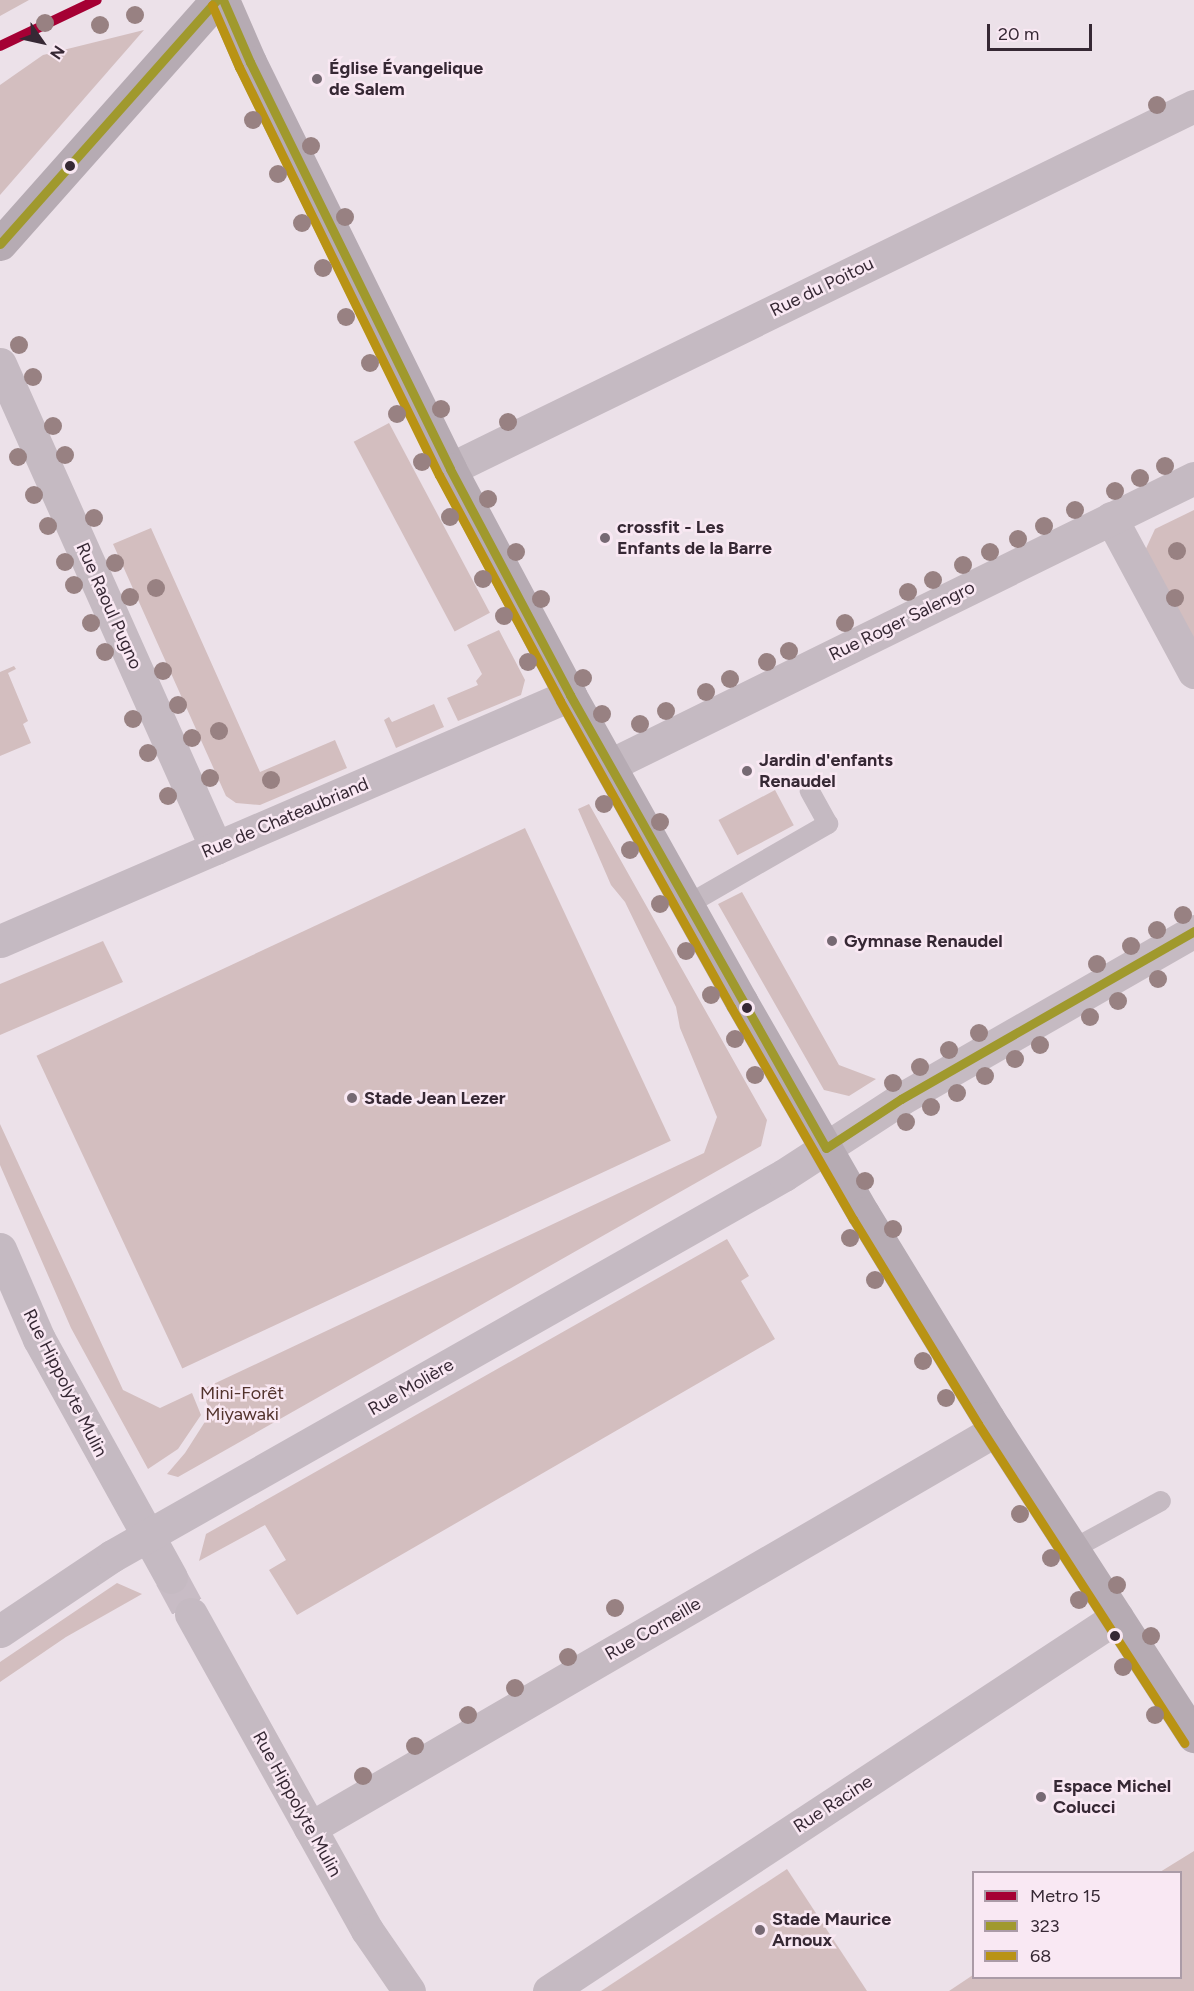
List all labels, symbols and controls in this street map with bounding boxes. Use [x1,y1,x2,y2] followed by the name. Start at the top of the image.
[12,12,72,72] north arrow
[990,12,1095,50] scale bar
[998,23,1039,45] text: 20 m
[46,42,69,63] text: N
[329,58,483,100] place label: Église Évangelique de Salem
[310,72,324,86] marker: Église Évangelique de Salem
[64,160,76,172] unlabelled marker
[767,253,877,321] street label: Rue du Poitou
[617,517,772,560] place label: crossfit - Les Enfants de la Barre
[598,531,612,545] marker: crossfit - Les Enfants de la Barre
[71,539,147,673] street label: Rue Raoul Pugno
[826,576,978,666] street label: Rue Roger Salengro
[759,750,893,792] place label: Jardin d'enfants Renaudel
[740,764,754,778] marker: Jardin d'enfants Renaudel
[198,773,372,863] street label: Rue de Chateaubriand
[844,930,1003,952] place label: Gymnase Renaudel
[825,934,839,948] marker: Gymnase Renaudel
[741,1002,753,1014] unlabelled marker
[364,1087,506,1109] place label: Stade Jean Lezer
[345,1091,359,1105] marker: Stade Jean Lezer
[18,1306,112,1460] street label: Rue Hippolyte Mulin
[364,1354,458,1420] street label: Rue Molière
[200,1383,284,1426] park label: Mini-Forêt Miyawaki
[601,1593,705,1665] street label: Rue Corneille
[1109,1630,1121,1642] unlabelled marker
[248,1728,346,1880] street label: Rue Hippolyte Mulin
[789,1770,877,1838] street label: Rue Racine
[1053,1776,1171,1818] place label: Espace Michel Colucci
[1034,1790,1048,1804] marker: Espace Michel Colucci
[972,1871,1182,1979] legend
[1030,1885,1101,1907] text: Metro 15
[772,1909,891,1952] place label: Stade Maurice Arnoux
[1030,1915,1060,1937] text: 323
[753,1923,767,1937] marker: Stade Maurice Arnoux
[1030,1945,1051,1967] text: 68

